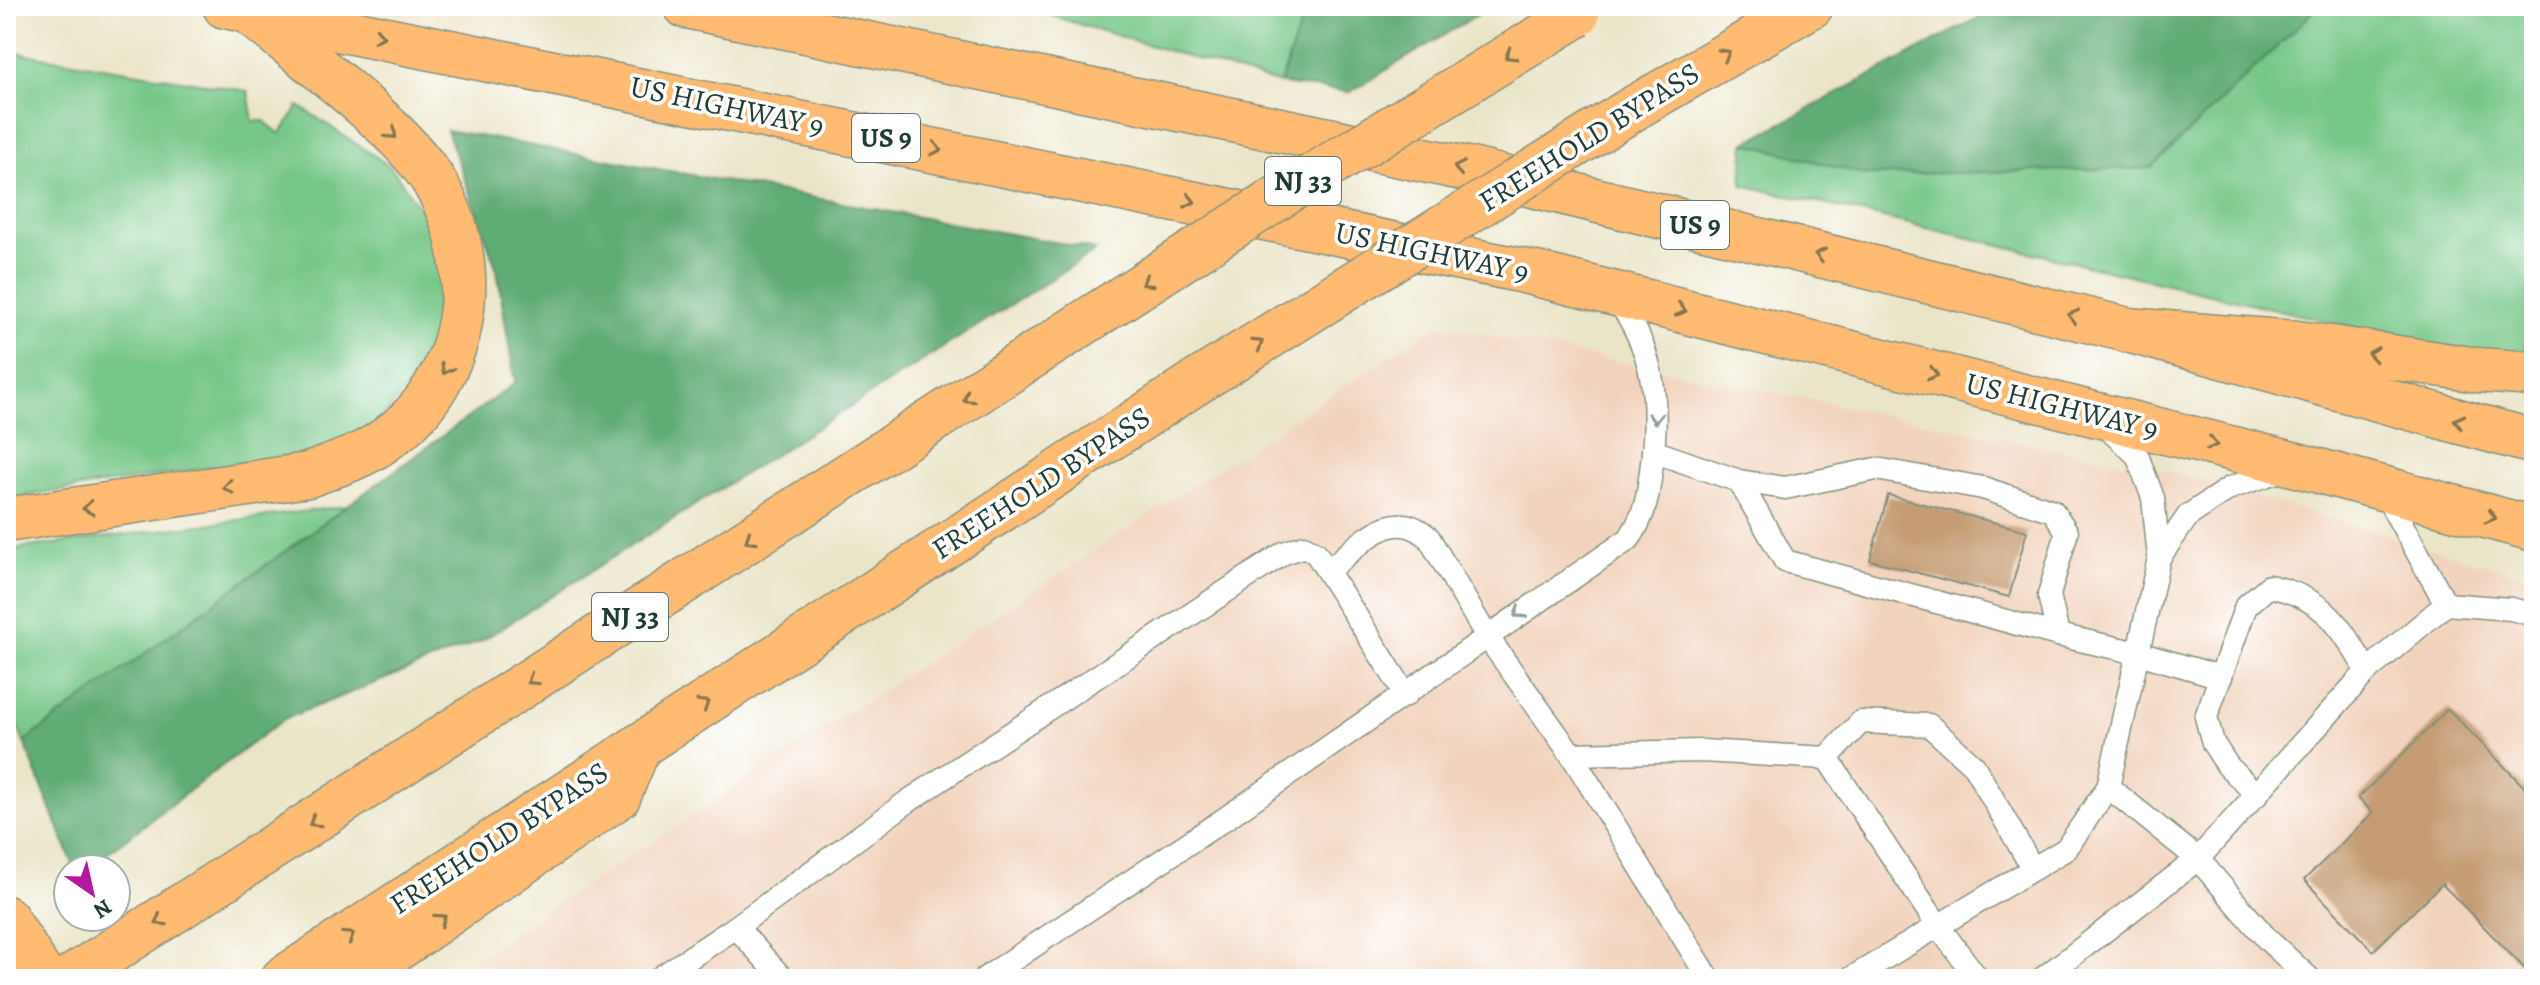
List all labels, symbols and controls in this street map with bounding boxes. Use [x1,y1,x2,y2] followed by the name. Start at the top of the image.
[372,27,386,44] one-way arrow
[1504,46,1519,61] one-way arrow
[1716,48,1731,64] one-way arrow
[1471,53,1707,221] street label: FREEHOLD BYPASS
[626,66,828,146] street label: US HIGHWAY 9
[852,114,920,162] road number: US 9
[383,124,397,139] one-way arrow
[929,139,942,156] one-way arrow
[1265,157,1341,205] road number: NJ 33
[1452,160,1466,177] one-way arrow
[1184,191,1197,208] one-way arrow
[1661,201,1729,249] road number: US 9
[1331,212,1533,292] street label: US HIGHWAY 9
[1814,247,1828,264] one-way arrow
[1142,272,1156,287] one-way arrow
[1673,301,1687,318] one-way arrow
[2067,309,2080,326] one-way arrow
[1249,338,1264,353] one-way arrow
[2366,346,2380,363] one-way arrow
[440,360,455,375] one-way arrow
[1962,363,2162,449] street label: US HIGHWAY 9
[1925,364,1939,381] one-way arrow
[963,388,977,403] one-way arrow
[924,397,1158,569] street label: FREEHOLD BYPASS
[1647,412,1664,424] one-way arrow
[2452,414,2466,431] one-way arrow
[2205,435,2219,452] one-way arrow
[222,477,235,494] one-way arrow
[81,499,94,516] one-way arrow
[2483,508,2497,525] one-way arrow
[744,529,759,544] one-way arrow
[592,593,668,641] road number: NJ 33
[1513,603,1527,618] one-way arrow
[526,671,541,686] one-way arrow
[695,698,710,713] one-way arrow
[382,752,616,924] street label: FREEHOLD BYPASS
[308,812,322,827] one-way arrow
[52,853,132,933] north arrow
[88,892,118,926] text: N
[154,911,169,926] one-way arrow
[432,914,446,929] one-way arrow
[340,930,355,945] one-way arrow

